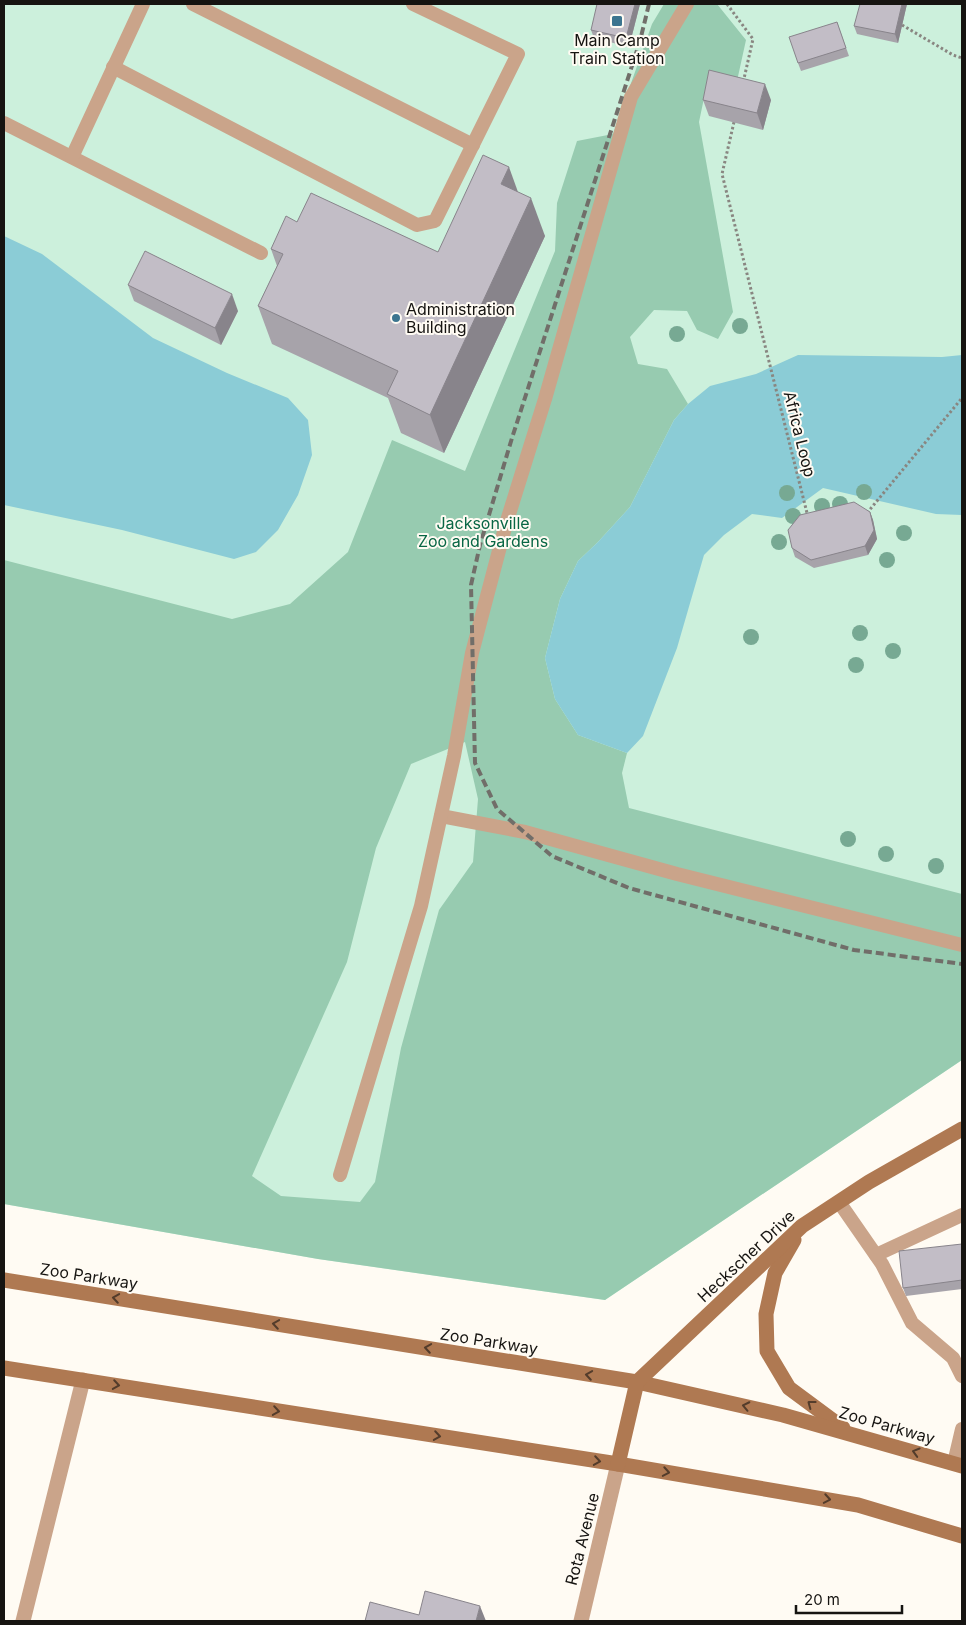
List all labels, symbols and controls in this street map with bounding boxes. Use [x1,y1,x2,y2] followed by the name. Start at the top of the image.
[610,14,624,28] marker: Main Camp Train Station
[570,30,664,68] place label: Main Camp Train Station
[406,299,515,337] place label: Administration Building
[390,312,402,324] marker: Administration Building
[780,389,820,479] street label: Africa Loop
[418,513,548,551] park label: Jacksonville Zoo and Gardens
[693,1206,799,1306] street label: Heckscher Drive
[39,1258,139,1294] street label: Zoo Parkway
[111,1294,120,1304] one-way arrow
[272,1319,280,1329] one-way arrow
[439,1323,539,1359] street label: Zoo Parkway
[424,1344,433,1354] one-way arrow
[584,1370,593,1380] one-way arrow
[111,1380,120,1390] one-way arrow
[807,1401,817,1410] one-way arrow
[742,1402,751,1412] one-way arrow
[837,1402,937,1448] street label: Zoo Parkway
[272,1405,281,1415] one-way arrow
[433,1430,441,1440] one-way arrow
[912,1447,920,1457] one-way arrow
[593,1455,602,1465] one-way arrow
[662,1467,671,1477] one-way arrow
[561,1491,603,1587] street label: Rota Avenue
[822,1494,831,1504] one-way arrow
[796,1582,902,1614] scale bar
[804,1590,840,1609] text: 20 m

